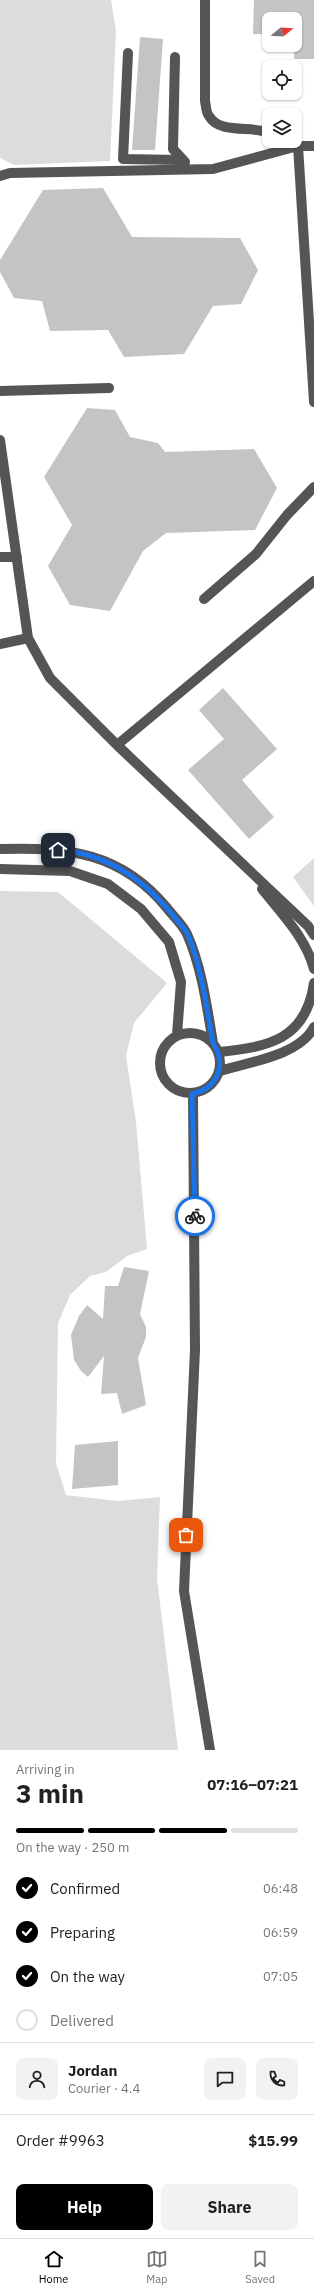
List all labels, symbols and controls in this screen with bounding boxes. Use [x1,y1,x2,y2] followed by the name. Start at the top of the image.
[262,12,302,52] north arrow
[262,12,302,148] map controls
[262,60,302,100] button: locate
[262,108,302,148] button: layers
[41,833,75,867] pin
[47,839,69,861] icon: home
[175,1196,215,1236] courier
[184,1205,206,1227] icon: bike
[169,1518,203,1552] pin
[175,1524,197,1546] icon: bag
[16,1761,75,1778] text: Arriving in
[207,1775,298,1794] text: 07:16–07:21
[16,1776,84,1810] text: 3 min
[16,1839,129,1856] text: On the way · 250 m
[16,1877,38,1899] icon: check
[50,1879,120,1898] text: Confirmed
[263,1880,298,1897] text: 06:48
[16,1921,38,1943] icon: check
[50,1923,115,1942] text: Preparing
[263,1924,298,1941] text: 06:59
[16,1965,38,1987] icon: check
[50,1967,125,1986] text: On the way
[263,1968,298,1985] text: 07:05
[50,2011,114,2030] text: Delivered
[16,2058,58,2100] button: person
[204,2058,246,2100] button: chat
[256,2058,298,2100] button: phone
[68,2061,117,2080] text: Jordan
[68,2080,140,2097] text: Courier · 4.4
[16,2131,105,2150] text: Order #9963
[248,2131,298,2150] text: $15.99
[16,2184,153,2230] button: Help
[161,2184,298,2230] button: Share
[39,2248,68,2286] tab: Home
[146,2248,168,2286] tab: Map
[245,2248,275,2286] tab: Saved

